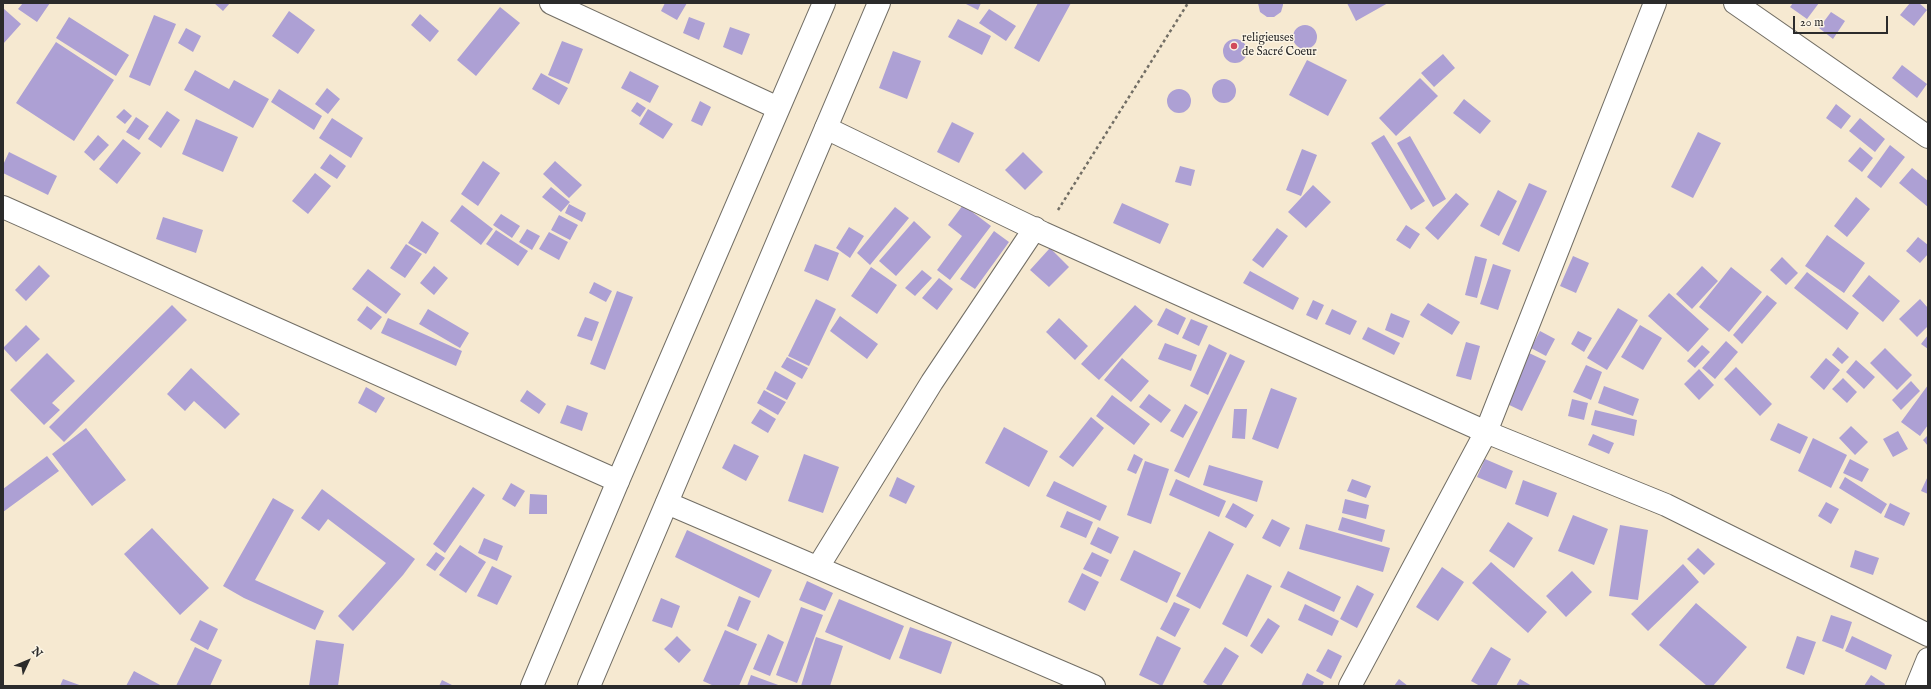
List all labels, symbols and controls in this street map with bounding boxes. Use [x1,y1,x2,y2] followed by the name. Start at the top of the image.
[1795,8,1890,34] scale bar
[1800,15,1823,30] text: 20 m
[1242,32,1317,60] place label: religieuses de Sacré Coeur
[1229,41,1239,51] marker: religieuses de Sacré Coeur
[8,641,48,681] north arrow
[28,644,45,661] text: N

